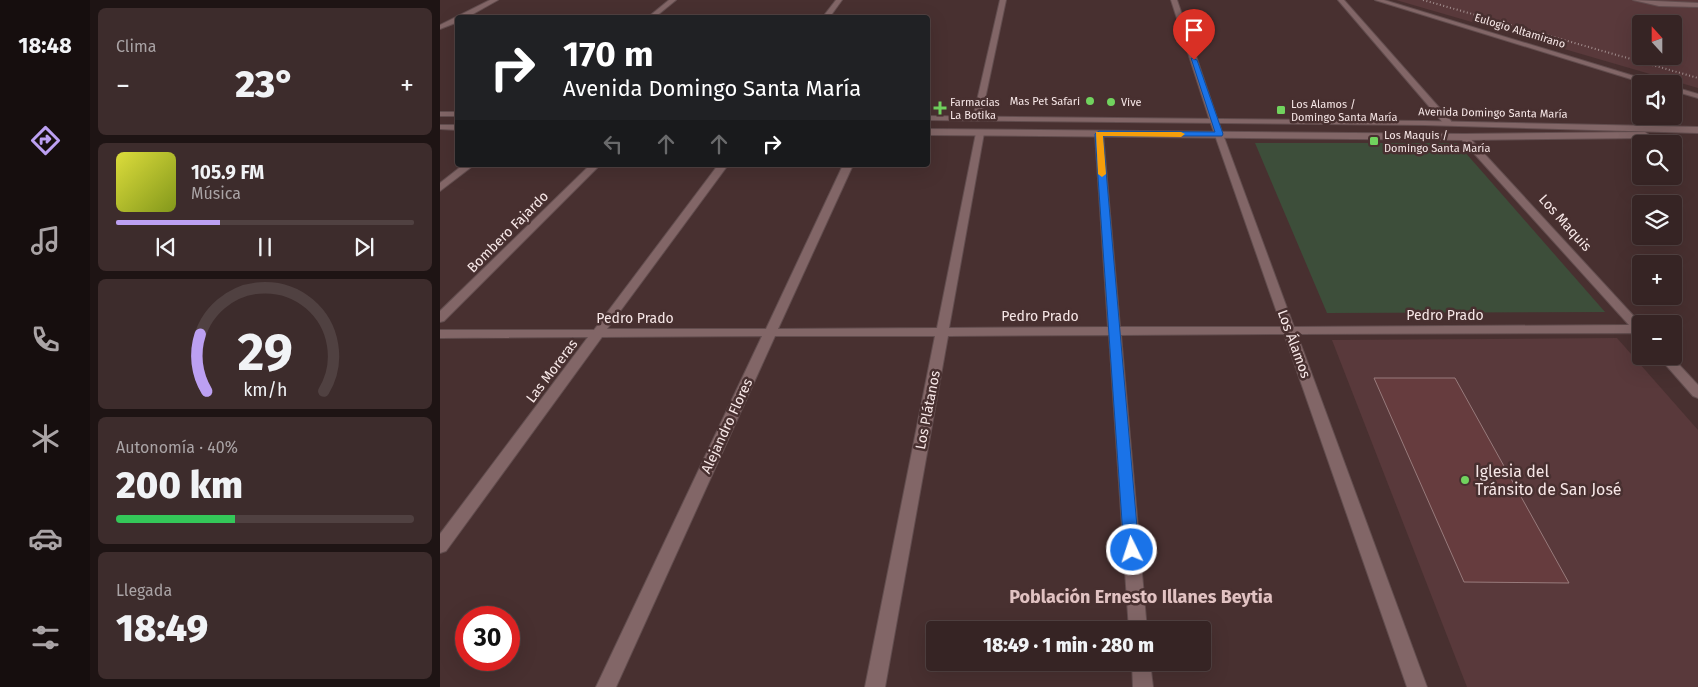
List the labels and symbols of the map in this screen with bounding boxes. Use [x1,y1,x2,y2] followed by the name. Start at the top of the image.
[1173,9,1215,60] pin
[1473,11,1567,51] street label: Eulogio Altamirano
[1632,15,1682,65] north arrow
[1010,95,1080,108] place label: Mas Pet Safari
[1084,95,1096,107] marker: Mas Pet Safari
[950,96,1000,122] place label: Farmacias La Botika
[1105,96,1117,108] marker: Vive
[1121,96,1142,109] place label: Vive
[1291,98,1397,124] place label: Los Alamos / Domingo Santa María
[934,102,946,114] marker: Farmacias La Botika
[1275,104,1287,116] marker: Los Alamos / Domingo Santa María
[1418,105,1568,121] street label: Avenida Domingo Santa María
[1384,129,1490,155] place label: Los Maquis / Domingo Santa María
[1368,135,1380,147] marker: Los Maquis / Domingo Santa María
[464,188,552,276] street label: Bombero Fajardo
[1535,191,1595,255] street label: Los Maquis
[1274,307,1315,381] street label: Los Álamos
[1406,307,1484,324] street label: Pedro Prado
[1001,308,1079,325] street label: Pedro Prado
[596,310,674,327] street label: Pedro Prado
[523,336,582,406] street label: Las Moreras
[912,369,944,451] street label: Los Plátanos
[698,375,757,476] street label: Alejandro Flores
[1475,462,1622,499] place label: Iglesia del Tránsito de San José
[1459,474,1471,486] marker: Iglesia del Tránsito de San José
[1105,523,1157,575] position arrow
[1009,586,1273,608] district label: Población Ernesto Illanes Beytia
[455,606,520,671] speed limit sign: 30

